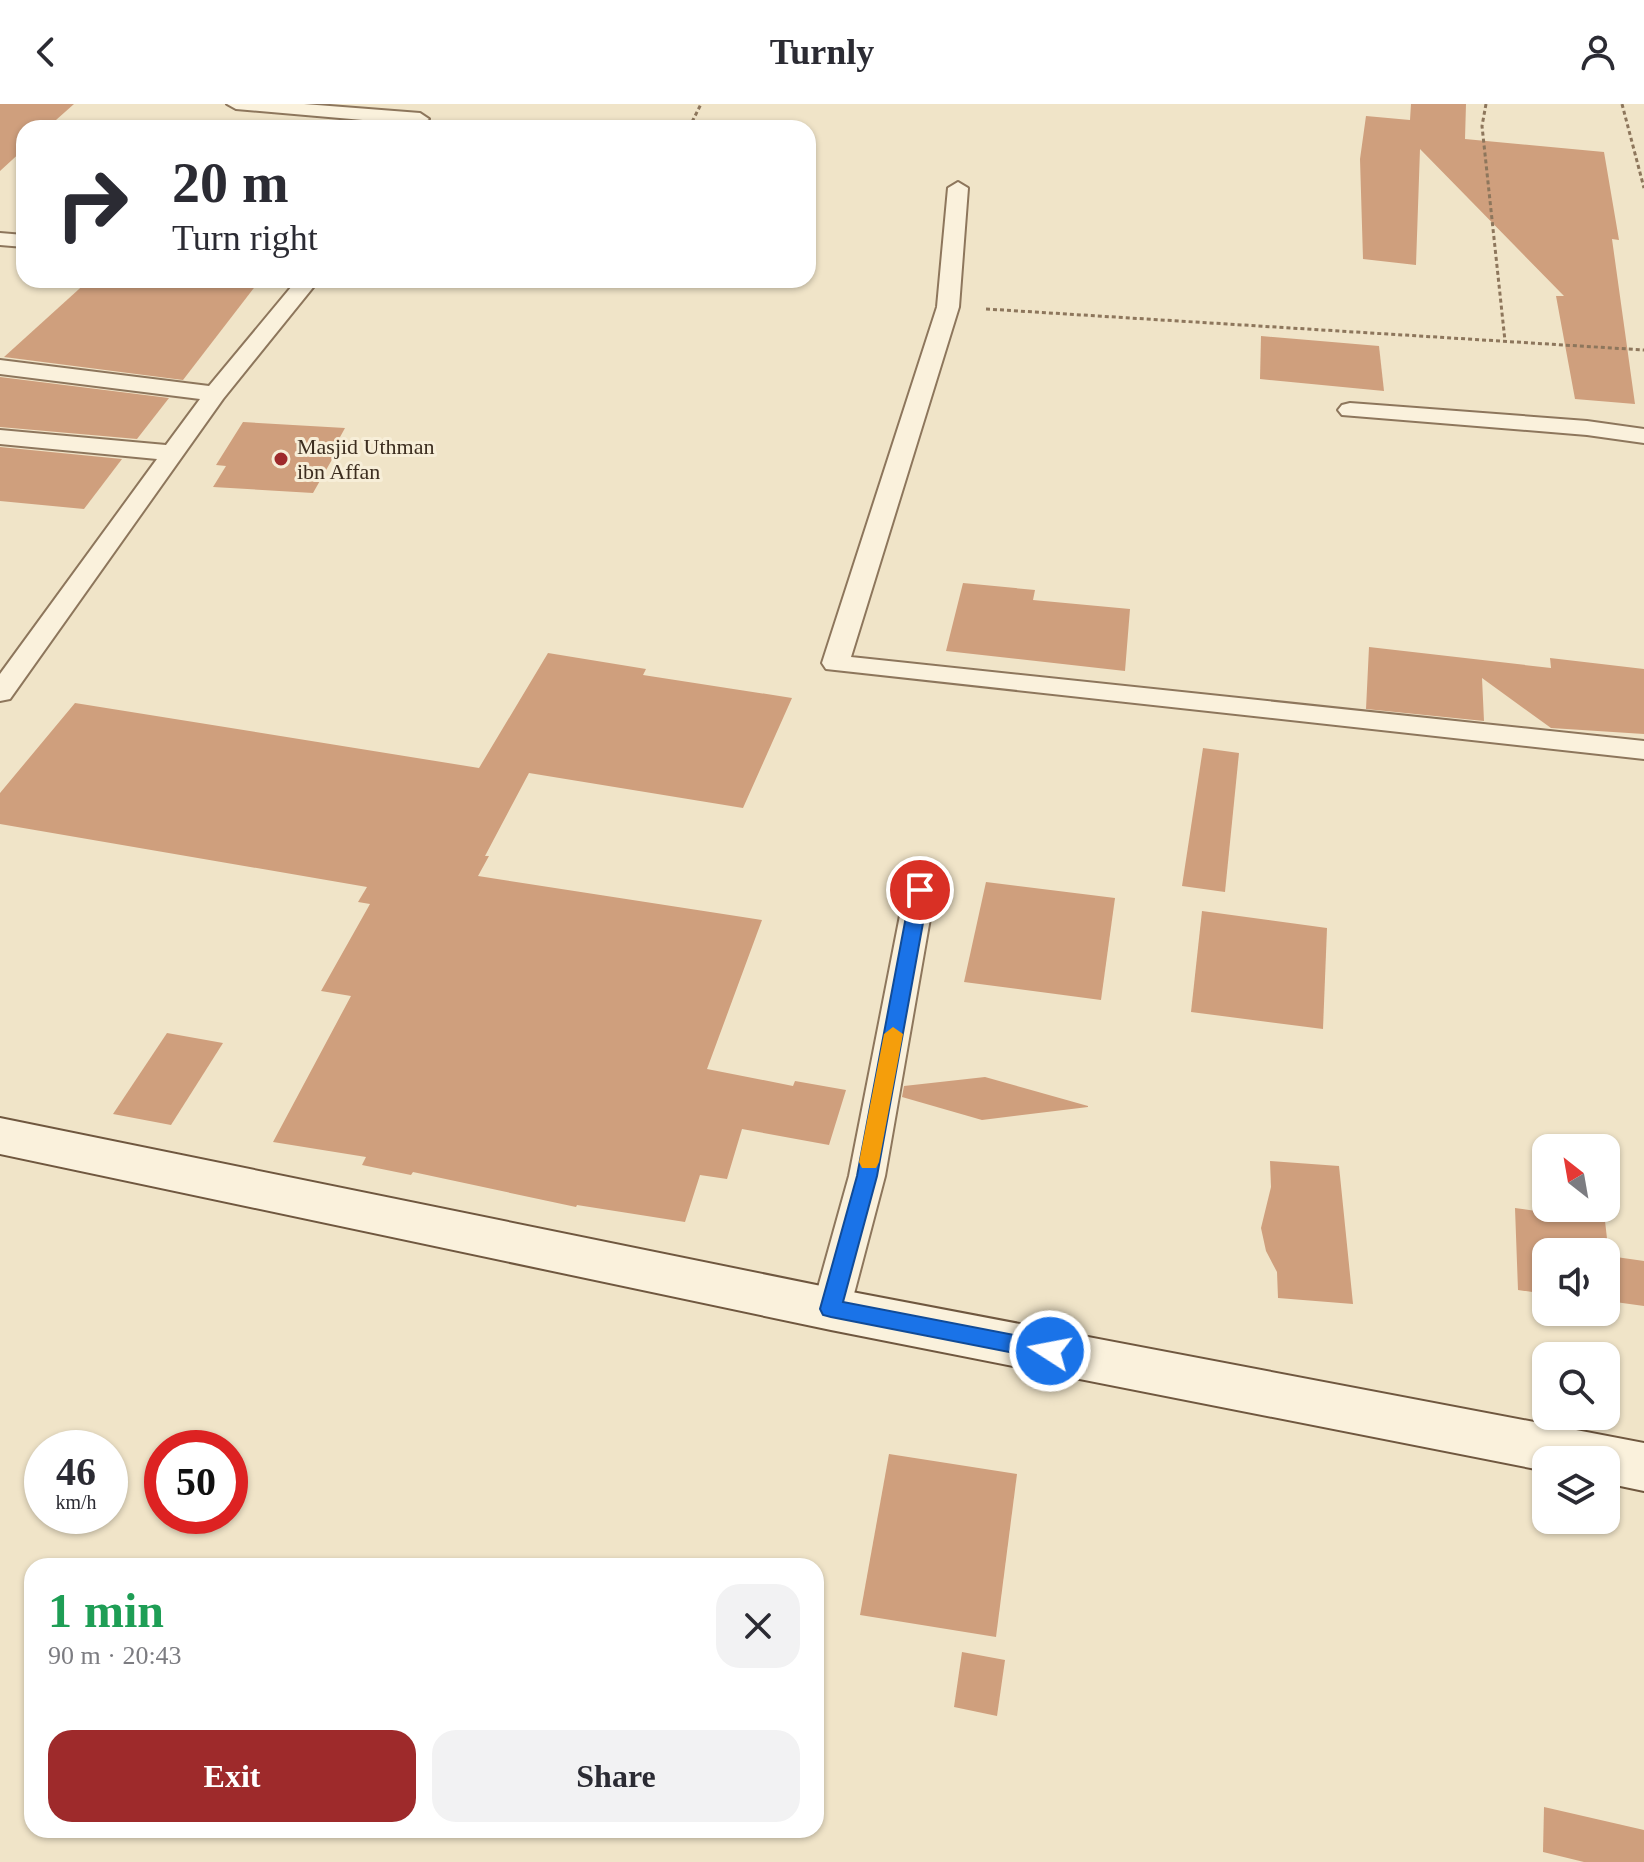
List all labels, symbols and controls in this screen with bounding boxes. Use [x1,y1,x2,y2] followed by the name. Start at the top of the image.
[24,30,68,74] icon: back
[1576,30,1620,74] icon: person
[770,32,874,72] text: Turnly
[40,152,144,256] icon: right
[172,152,289,214] text: 20 m
[172,218,318,258] text: Turn right
[297,434,435,484] place label: Masjid Uthman ibn Affan
[272,450,290,468] marker: Masjid Uthman ibn Affan
[886,856,954,924] pin
[898,868,942,912] icon: arrive
[1532,1134,1620,1222] north arrow
[1532,1134,1620,1534] map controls
[1532,1238,1620,1326] button: sound
[1008,1309,1092,1393] position arrow
[1532,1342,1620,1430] button: search
[144,1430,248,1534] speed limit sign: 50
[1532,1446,1620,1534] button: layers
[56,1449,96,1494] text: 46
[55,1491,97,1513] text: km/h
[48,1584,164,1637] text: 1 min
[716,1584,800,1668] button: close
[48,1641,182,1670] text: 90 m · 20:43
[48,1730,416,1822] button: Exit
[432,1730,800,1822] button: Share

